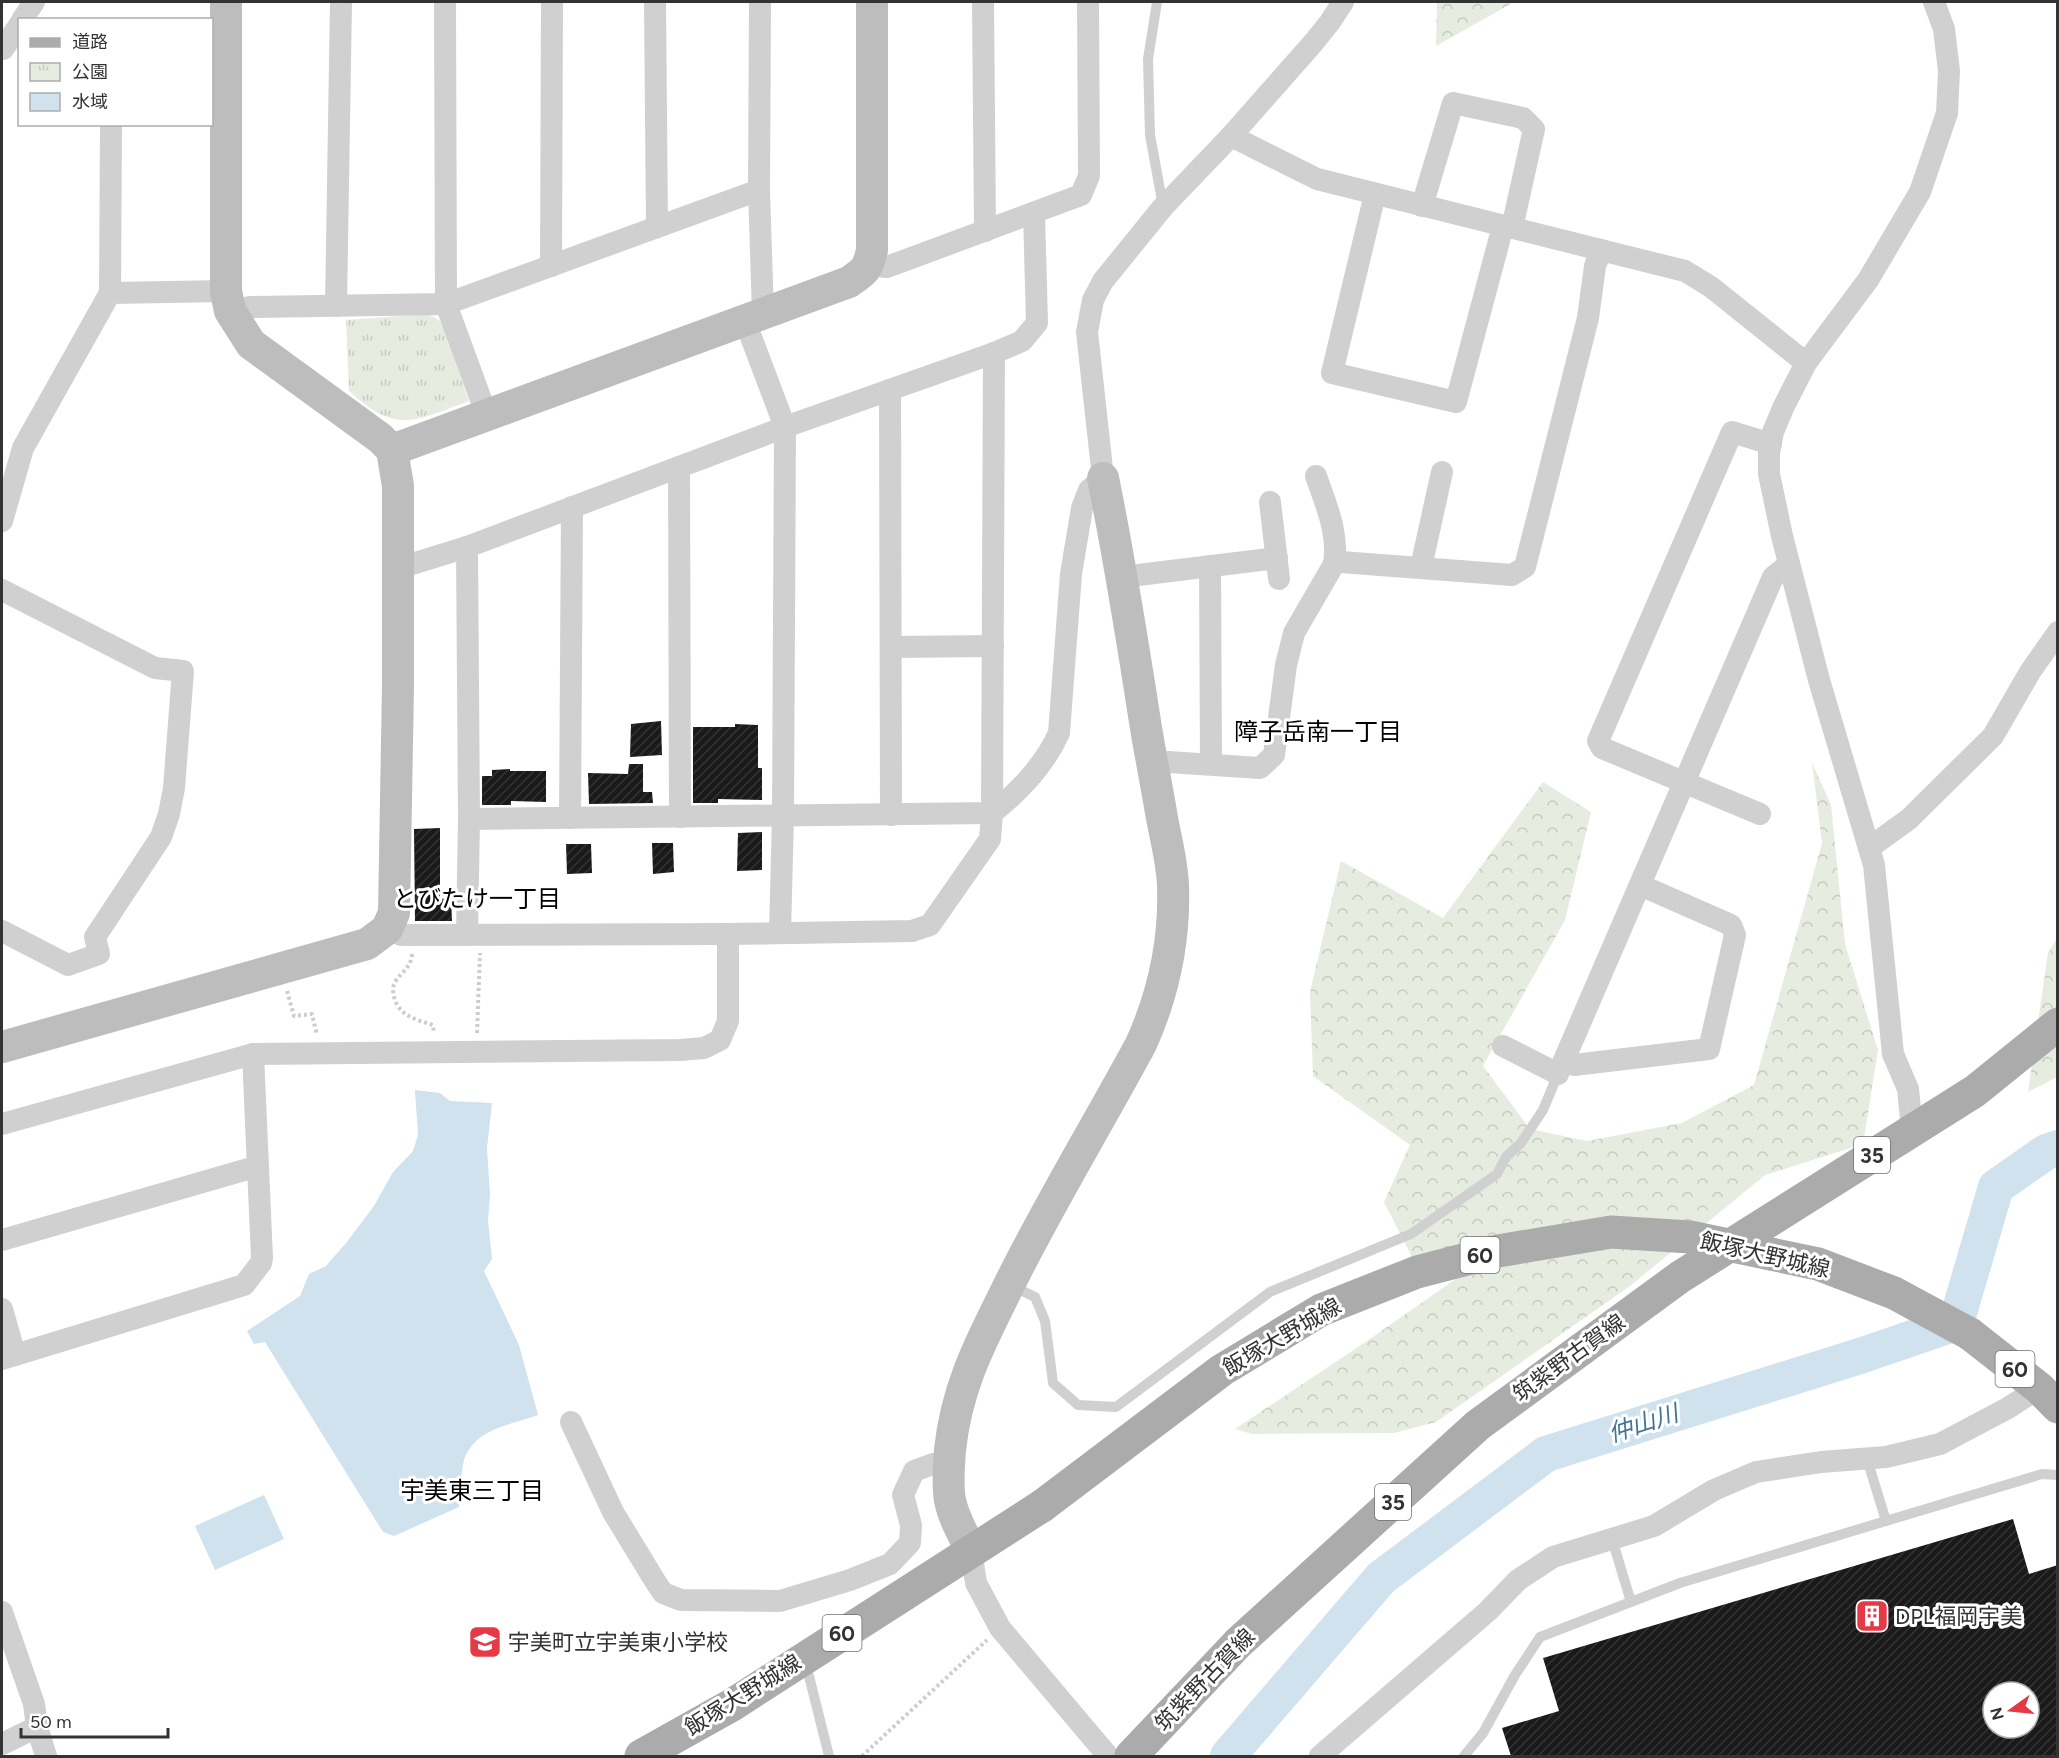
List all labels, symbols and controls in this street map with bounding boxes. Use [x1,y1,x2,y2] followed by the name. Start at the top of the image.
[18,18,213,126] legend
[72,31,108,53] text: 道路
[72,61,108,83] text: 公園
[72,91,108,113] text: 水域
[1234,717,1402,746] district label: 障子岳南一丁目
[393,884,561,913] district label: とびたけ一丁目
[1854,1137,1890,1173] road number: 35
[1698,1227,1832,1283] street label: 飯塚大野城線
[1460,1237,1500,1273] road number: 60
[1218,1292,1346,1382] street label: 飯塚大野城線
[1508,1308,1630,1408] street label: 筑紫野古賀線
[1996,1351,2034,1387] road number: 60
[1604,1397,1685,1448] water label: 仲山川
[400,1476,544,1505] district label: 宇美東三丁目
[1375,1484,1411,1520] road number: 35
[1854,1598,1890,1634] building icon: DPL福岡宇美
[1895,1603,2022,1630] place label: DPL福岡宇美
[822,1615,862,1651] road number: 60
[1149,1623,1261,1737] street label: 筑紫野古賀線
[467,1624,503,1660] school or university icon: 宇美町立宇美東小学校
[508,1629,728,1656] place label: 宇美町立宇美東小学校
[680,1649,806,1741] street label: 飯塚大野城線
[1981,1680,2041,1740] north arrow
[21,1701,168,1739] scale bar
[1986,1705,2008,1722] text: N
[30,1711,72,1733] text: 50 m

